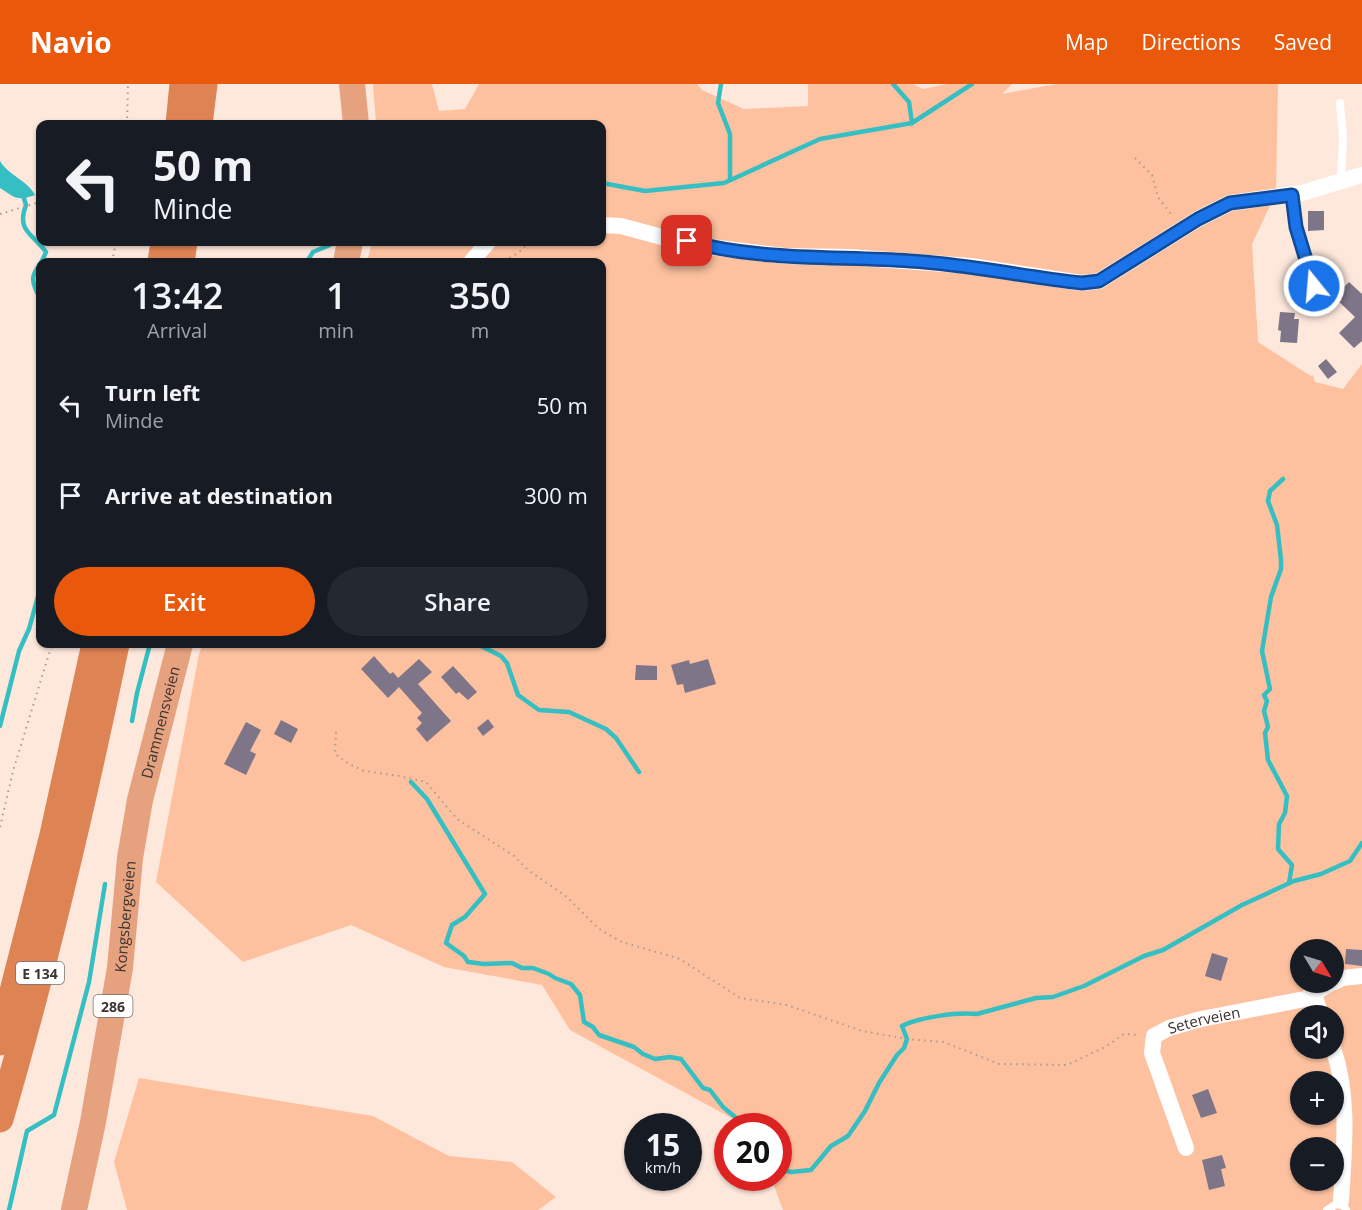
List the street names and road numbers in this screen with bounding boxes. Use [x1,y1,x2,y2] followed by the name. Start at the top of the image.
[136,664,184,781] street label: Drammensveien
[110,860,140,973] street label: Kongsbergveien
[16,962,64,984] road number: E 134
[94,995,132,1017] road number: 286
[1165,1002,1242,1038] street label: Seterveien

